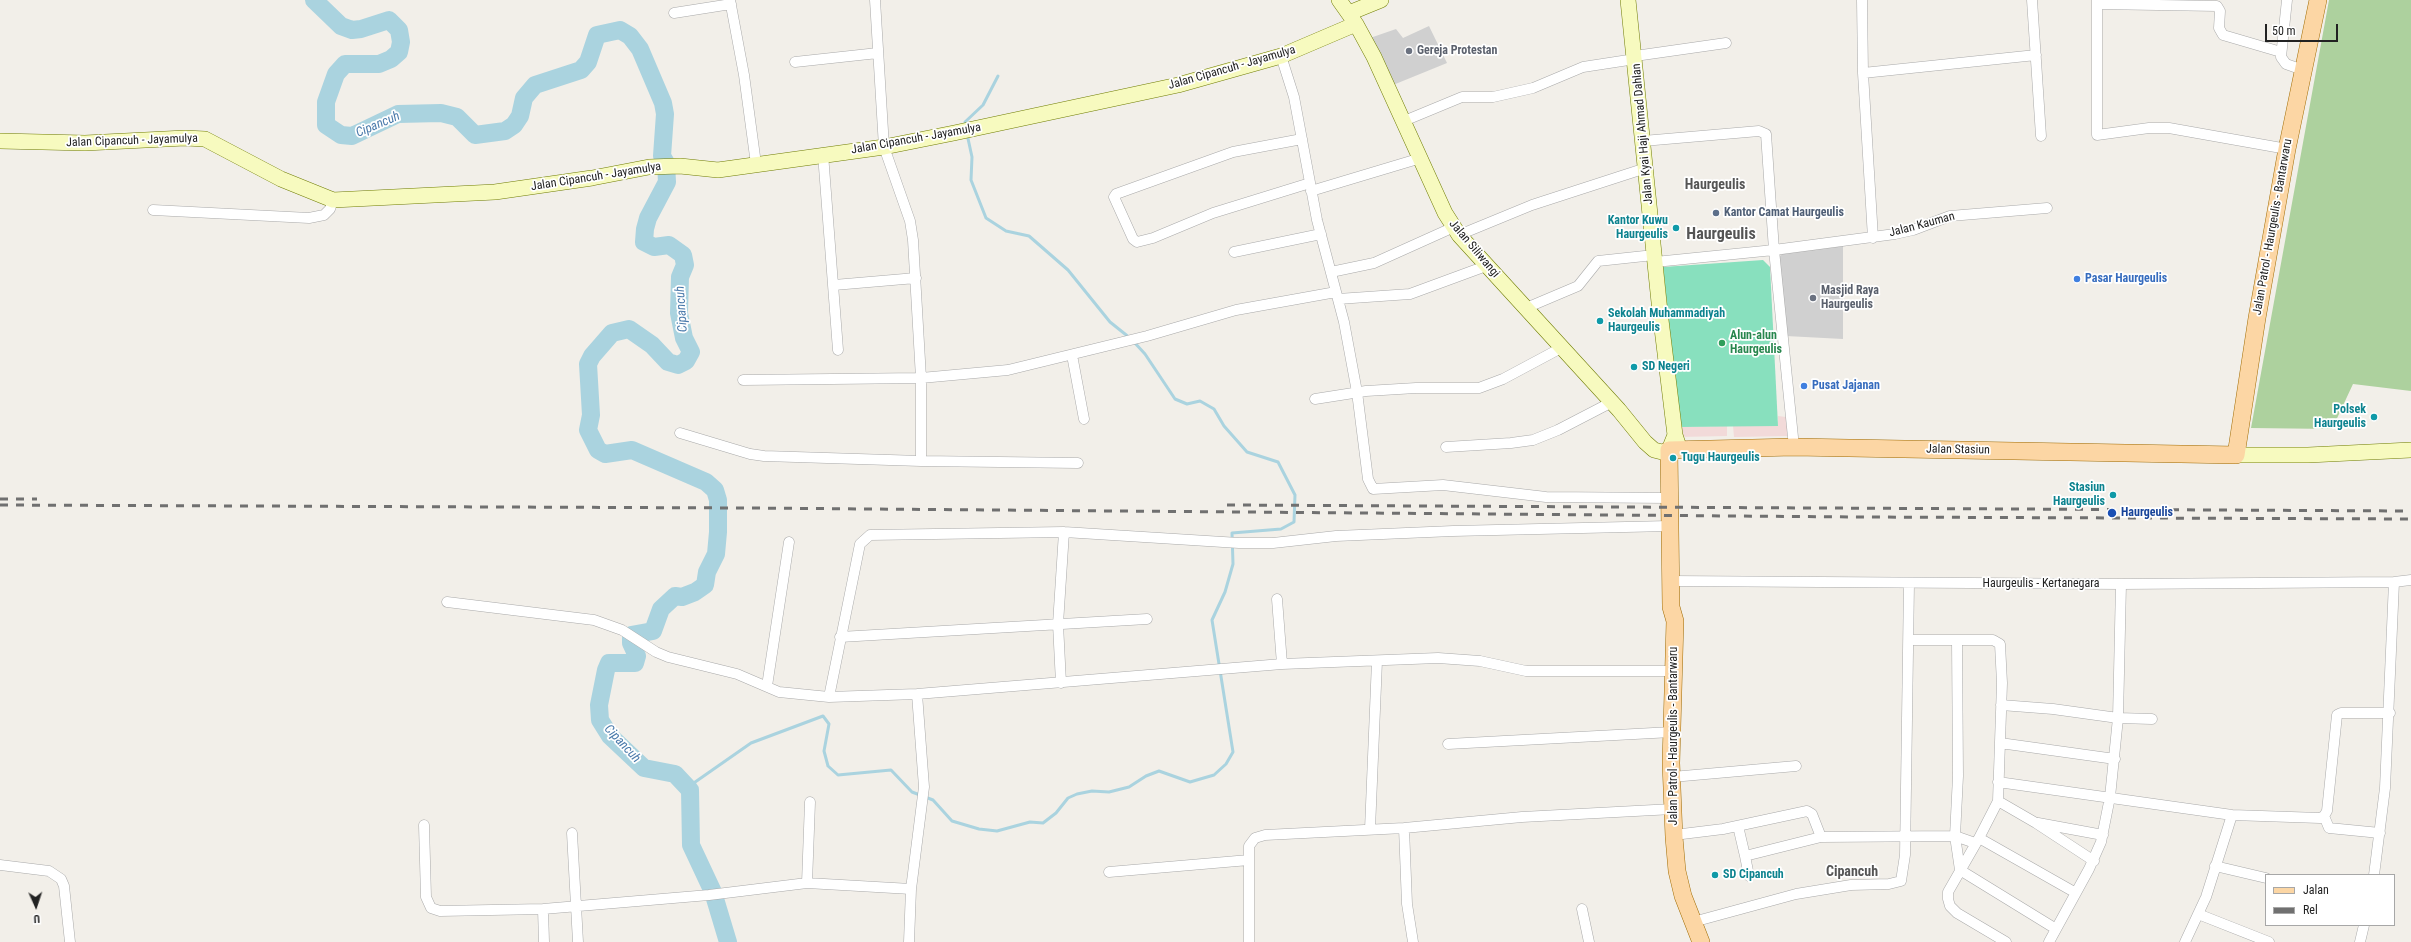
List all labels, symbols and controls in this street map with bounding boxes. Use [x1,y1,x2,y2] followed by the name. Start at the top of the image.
[2267,16,2340,42] scale bar
[2272,24,2296,38] text: 50 m
[1167,43,1297,93] street label: Jalan Cipancuh - Jayamulya
[1417,44,1497,58] place label: Gereja Protestan
[1404,46,1414,56] marker: Gereja Protestan
[1630,63,1656,205] street label: Jalan Kyai Haji Ahmad Dahlan
[354,109,402,141] water label: Cipancuh
[850,120,982,158] street label: Jalan Cipancuh - Jayamulya
[66,132,198,150] street label: Jalan Cipancuh - Jayamulya
[2250,138,2296,316] street label: Jalan Patrol - Haurgeulis - Bantarwaru
[530,160,662,194] street label: Jalan Cipancuh - Jayamulya
[1685,177,1745,193] district label: Haurgeulis
[1724,206,1844,220] place label: Kantor Camat Haurgeulis
[1711,208,1721,218] marker: Kantor Camat Haurgeulis
[1888,209,1956,241] street label: Jalan Kauman
[1608,214,1668,242] place label: Kantor Kuwu Haurgeulis
[1446,217,1502,281] street label: Jalan Siliwangi
[1671,223,1681,233] marker: Kantor Kuwu Haurgeulis
[1686,225,1756,245] district label: Haurgeulis
[2085,272,2167,286] place label: Pasar Haurgeulis
[2072,274,2082,284] marker: Pasar Haurgeulis
[1821,284,1879,312] place label: Masjid Raya Haurgeulis
[673,285,691,333] water label: Cipancuh
[1808,293,1818,303] marker: Masjid Raya Haurgeulis
[1608,307,1725,335] place label: Sekolah Muhammadiyah Haurgeulis
[1595,316,1605,326] marker: Sekolah Muhammadiyah Haurgeulis
[1730,329,1782,357] place label: Alun-alun Haurgeulis
[1717,338,1727,348] marker: Alun-alun Haurgeulis
[1642,360,1690,374] place label: SD Negeri
[1629,362,1639,372] marker: SD Negeri
[1812,379,1880,393] place label: Pusat Jajanan
[1799,381,1809,391] marker: Pusat Jajanan
[2314,403,2366,431] place label: Polsek Haurgeulis
[2369,412,2379,422] marker: Polsek Haurgeulis
[1926,442,1990,458] street label: Jalan Stasiun
[1681,451,1760,465] place label: Tugu Haurgeulis
[1668,453,1678,463] marker: Tugu Haurgeulis
[2053,481,2105,509] place label: Stasiun Haurgeulis
[2108,490,2118,500] marker: Stasiun Haurgeulis
[2121,506,2173,520] place label: Haurgeulis
[2106,507,2118,519] marker: Haurgeulis
[1983,577,2099,591] street label: Haurgeulis - Kertanegara
[1667,647,1681,825] street label: Jalan Patrol - Haurgeulis - Bantarwaru
[600,722,644,766] water label: Cipancuh
[1826,864,1878,880] district label: Cipancuh
[1723,868,1784,882] place label: SD Cipancuh
[1710,870,1720,880] marker: SD Cipancuh
[2265,874,2395,926] legend
[2303,883,2329,897] text: Jalan
[16,886,56,926] north arrow
[2303,903,2318,917] text: Rel
[33,912,40,925] text: U

